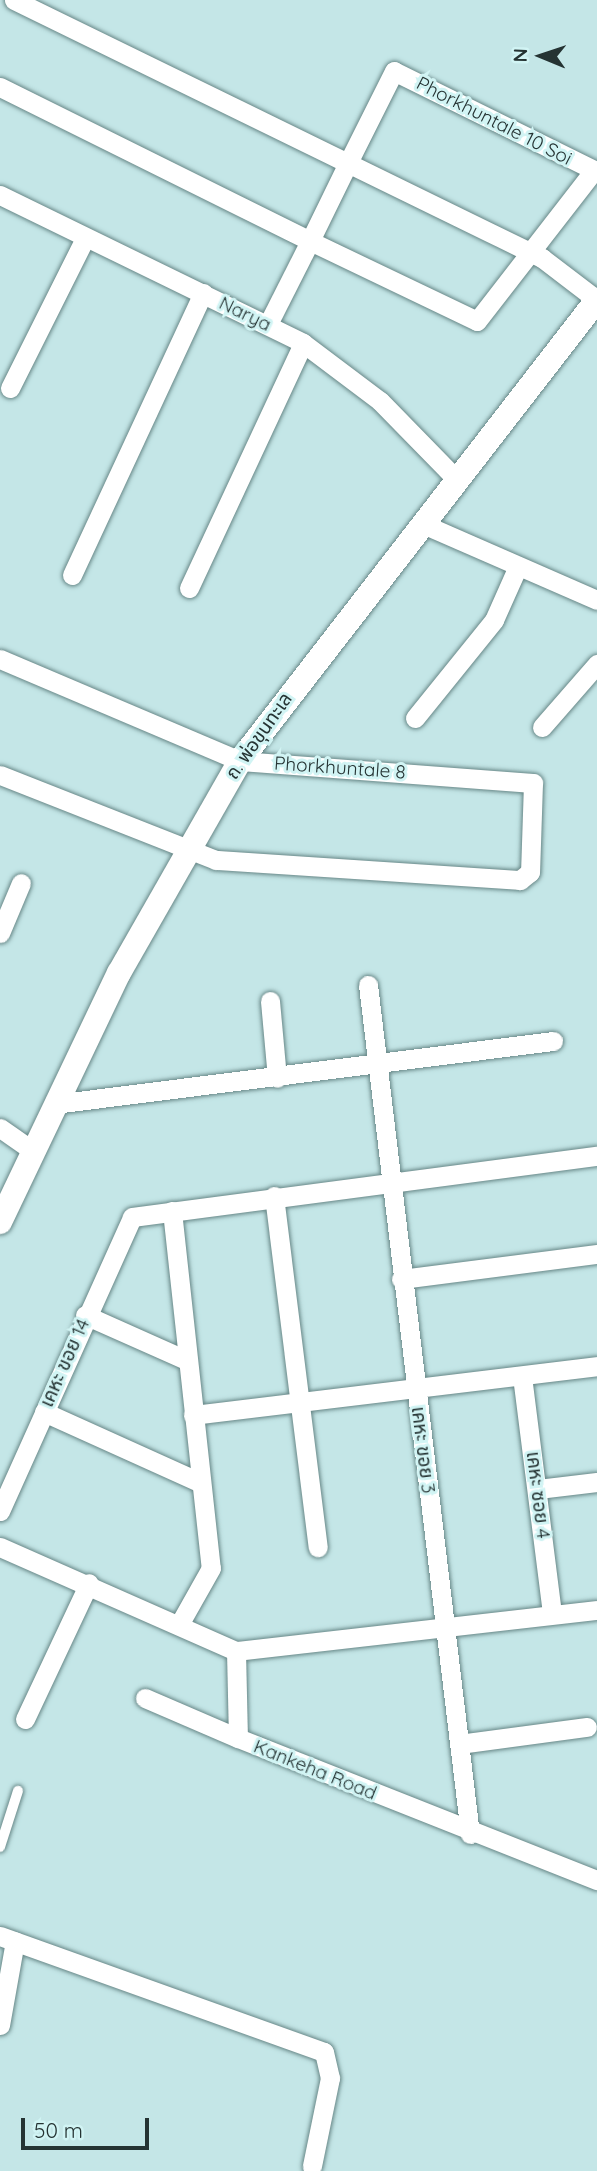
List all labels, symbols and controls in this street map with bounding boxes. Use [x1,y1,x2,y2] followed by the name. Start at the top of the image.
[506,21,576,91] north arrow
[508,48,532,63] text: N
[412,72,576,170] street label: Phorkhuntale 10 Soi
[215,292,275,336] street label: Narya
[221,688,297,784] street label: ถ. พ่อขุนทะเล
[273,752,407,784] street label: Phorkhuntale 8
[35,1315,95,1411] street label: เคหะ ขอย 14
[406,1405,440,1495] street label: เคหะ ขอย 3
[521,1450,555,1540] street label: เคหะ ซอย 4
[250,1735,380,1805] street label: Kankeha Road
[24,2104,152,2148] scale bar
[34,2117,83,2143] text: 50 m

